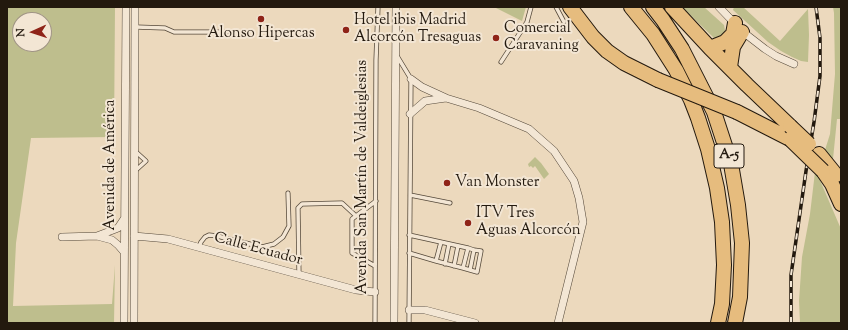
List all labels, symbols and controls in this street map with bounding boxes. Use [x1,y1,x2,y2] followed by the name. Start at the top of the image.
[12,12,52,52] north arrow
[354,12,481,47] place label: Hotel ibis Madrid Alcorcón Tresaguas
[256,14,266,24] marker: Alonso Hipercas
[504,20,579,55] place label: Comercial Caravaning
[207,25,315,43] place label: Alonso Hipercas
[341,25,351,35] marker: Hotel ibis Madrid Alcorcón Tresaguas
[13,28,29,37] text: N
[491,33,501,43] marker: Comercial Caravaning
[354,60,372,294] street label: Avenida San Martín de Valdeiglesias
[102,100,120,230] street label: Avenida de América
[714,144,744,168] road number: A-5
[455,174,539,192] place label: Van Monster
[442,178,452,188] marker: Van Monster
[476,205,581,240] place label: ITV Tres Aguas Alcorcón
[463,218,473,228] marker: ITV Tres Aguas Alcorcón
[212,230,304,270] street label: Calle Ecuador

